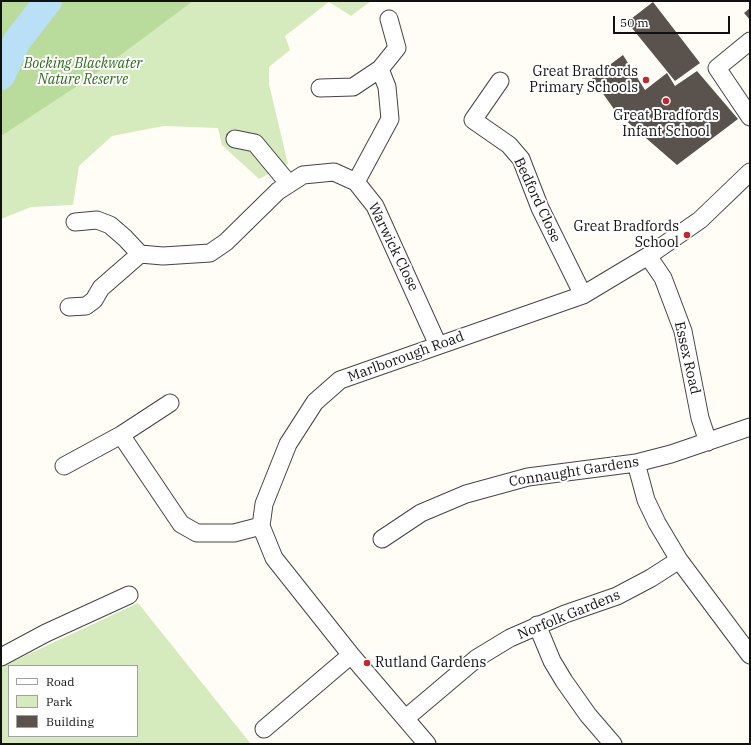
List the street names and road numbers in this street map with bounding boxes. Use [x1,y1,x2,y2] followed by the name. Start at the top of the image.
[510,155,564,245] street label: Bedford Close
[364,200,422,294] street label: Warwick Close
[670,320,704,396] street label: Essex Road
[346,328,466,386] street label: Marlborough Road
[508,453,640,491] street label: Connaught Gardens
[515,587,623,643] street label: Norfolk Gardens

